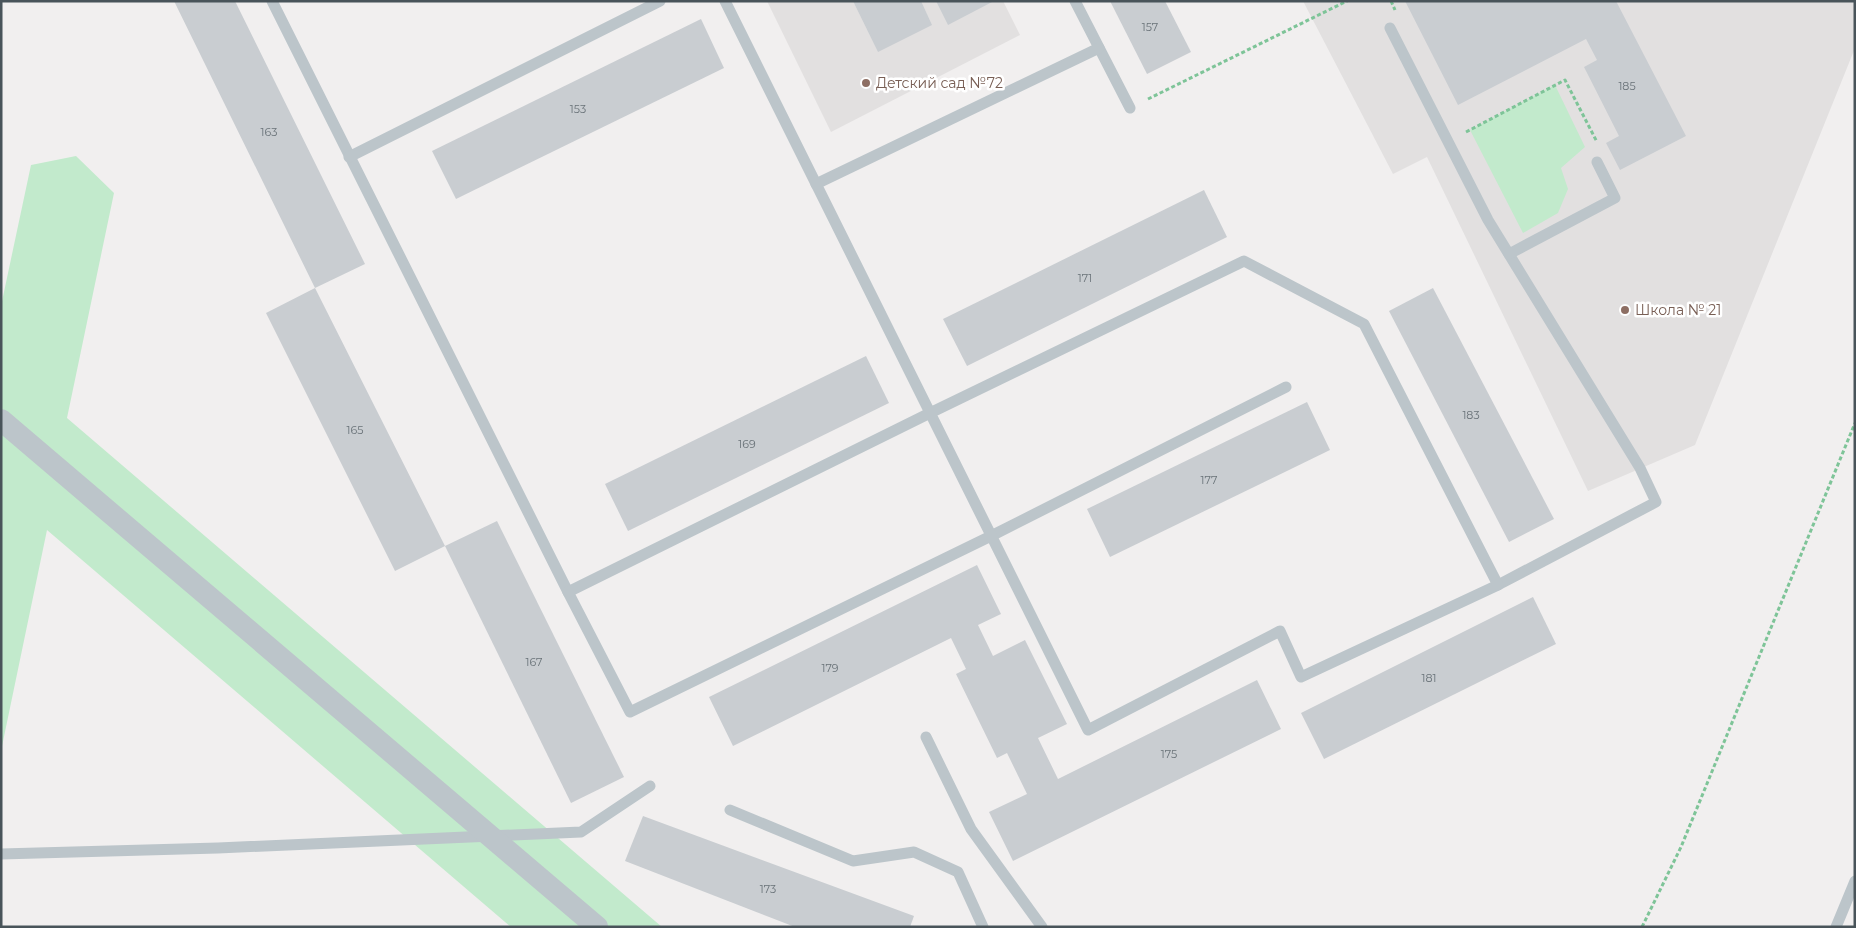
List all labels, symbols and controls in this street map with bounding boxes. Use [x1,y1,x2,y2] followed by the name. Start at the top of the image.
[1142,20,1158,34] house number: 157
[876,74,1003,92] place label: Детский сад №72
[860,77,872,89] marker: Детский сад №72
[1618,79,1636,93] house number: 185
[570,102,586,116] house number: 153
[261,125,277,139] house number: 163
[1078,271,1092,285] house number: 171
[1635,301,1721,319] place label: Школа № 21
[1619,304,1631,316] marker: Школа № 21
[1462,408,1480,422] house number: 183
[347,423,363,437] house number: 165
[738,437,756,451] house number: 169
[1201,473,1217,487] house number: 177
[525,655,543,669] house number: 167
[821,661,839,675] house number: 179
[1422,671,1436,685] house number: 181
[1161,747,1177,761] house number: 175
[760,882,776,896] house number: 173

